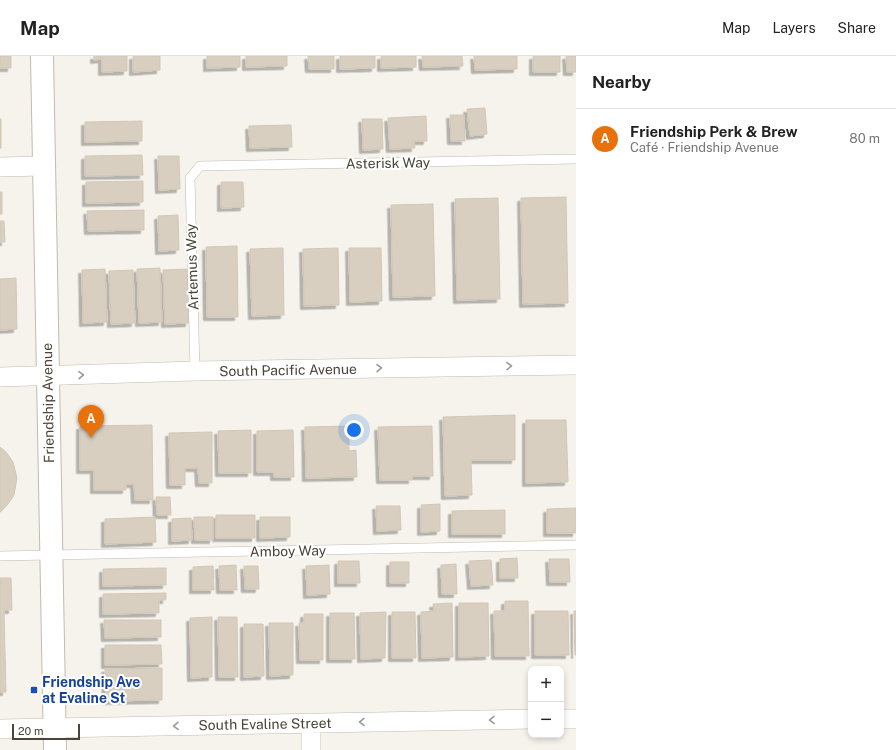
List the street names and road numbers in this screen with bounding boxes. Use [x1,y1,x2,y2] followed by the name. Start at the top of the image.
[346,154,431,172] street label: Asterisk Way
[182,223,202,311] street label: Artemus Way
[39,343,57,463] street label: Friendship Avenue
[219,361,357,379] street label: South Pacific Avenue
[250,542,327,560] street label: Amboy Way
[198,715,332,733] street label: South Evaline Street

